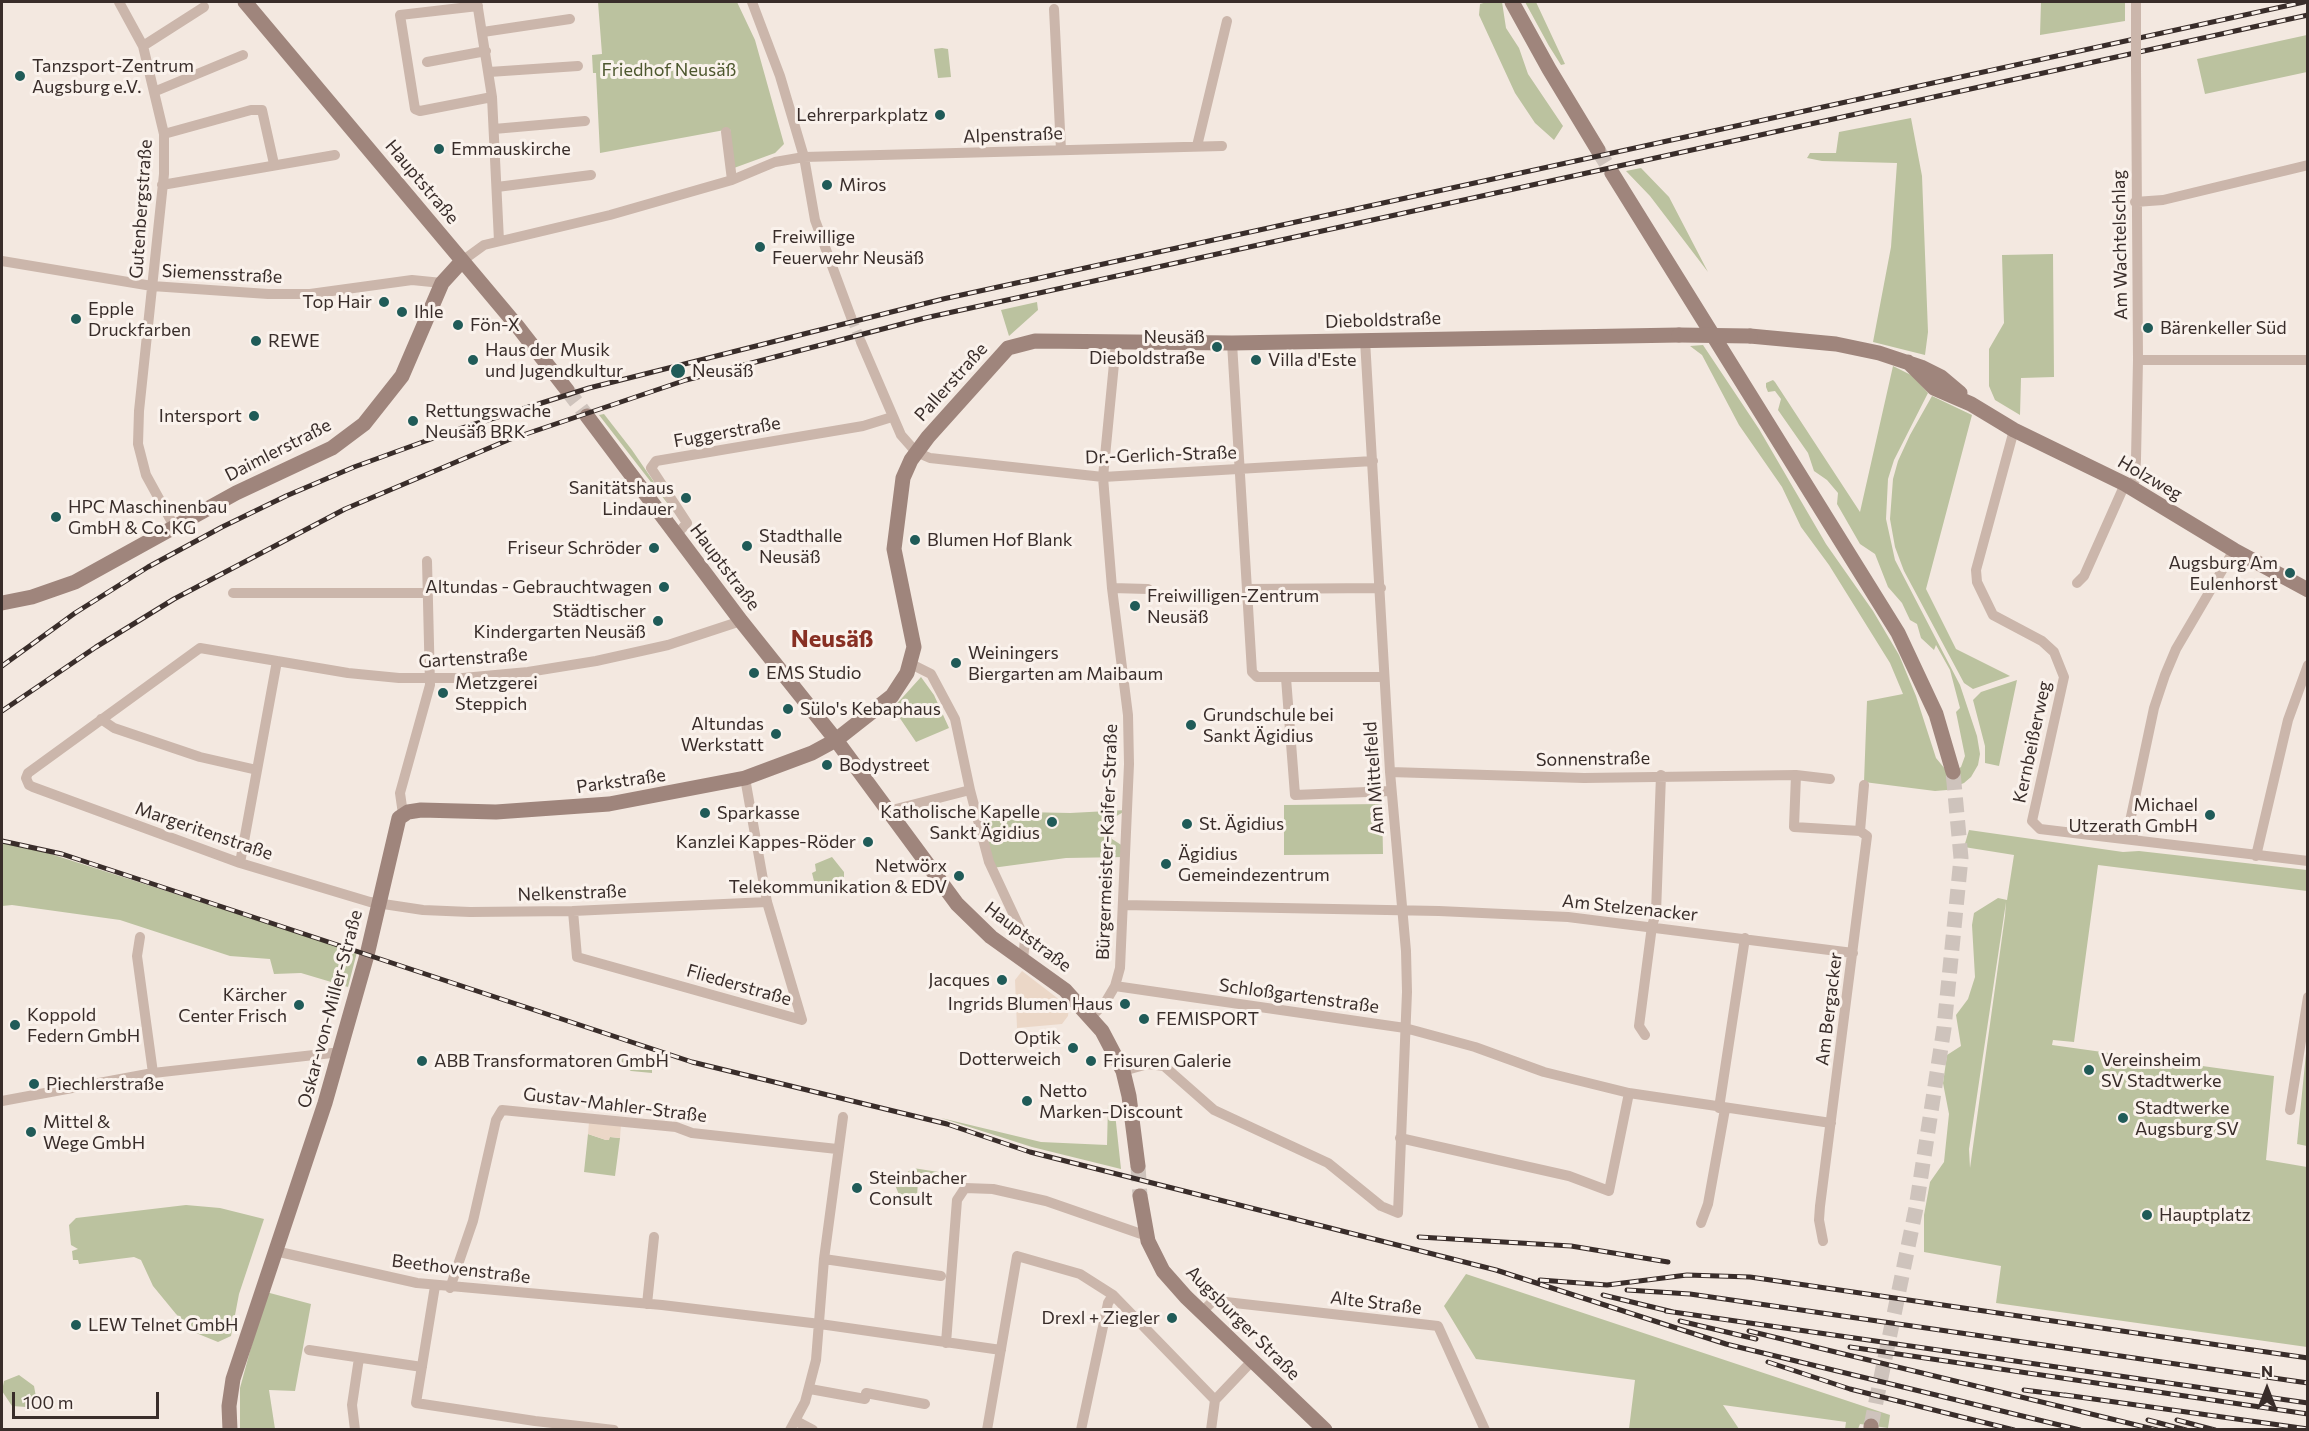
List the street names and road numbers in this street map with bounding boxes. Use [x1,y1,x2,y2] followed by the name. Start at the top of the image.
[963,122,1063,148] street label: Alpenstraße
[381,136,463,228] street label: Hauptstraße
[125,139,157,279] street label: Gutenbergstraße
[2108,170,2132,320] street label: Am Wachtelschlag
[161,260,283,288] street label: Siemensstraße
[1325,307,1441,333] street label: Dieboldstraße
[910,338,992,426] street label: Pallerstraße
[672,412,782,452] street label: Fuggerstraße
[221,414,335,486] street label: Daimlerstraße
[1085,442,1237,468] street label: Dr.-Gerlich-Straße
[2114,451,2186,505] street label: Holzweg
[685,519,765,615] street label: Hauptstraße
[418,643,528,673] street label: Gartenstraße
[2009,679,2055,805] street label: Kernbeißerweg
[1359,721,1389,835] street label: Am Mittelfeld
[1092,724,1122,960] street label: Bürgermeister-Kaifer-Straße
[1536,747,1650,771] street label: Sonnenstraße
[575,764,667,798] street label: Parkstraße
[132,797,276,865] street label: Margeritenstraße
[517,880,627,906] street label: Nelkenstraße
[1561,890,1699,926] street label: Am Stelzenacker
[980,897,1076,977] street label: Hauptstraße
[293,908,367,1110] street label: Oskar-von-Miller-Straße
[1811,951,1847,1067] street label: Am Bergacker
[684,960,794,1010] street label: Fliederstraße
[1218,974,1380,1018] street label: Schloßgartenstraße
[522,1083,708,1127] street label: Gustav-Mahler-Straße
[390,1250,532,1288] street label: Beethovenstraße
[1181,1261,1305,1385] street label: Augsburger Straße
[1329,1287,1423,1319] street label: Alte Straße

